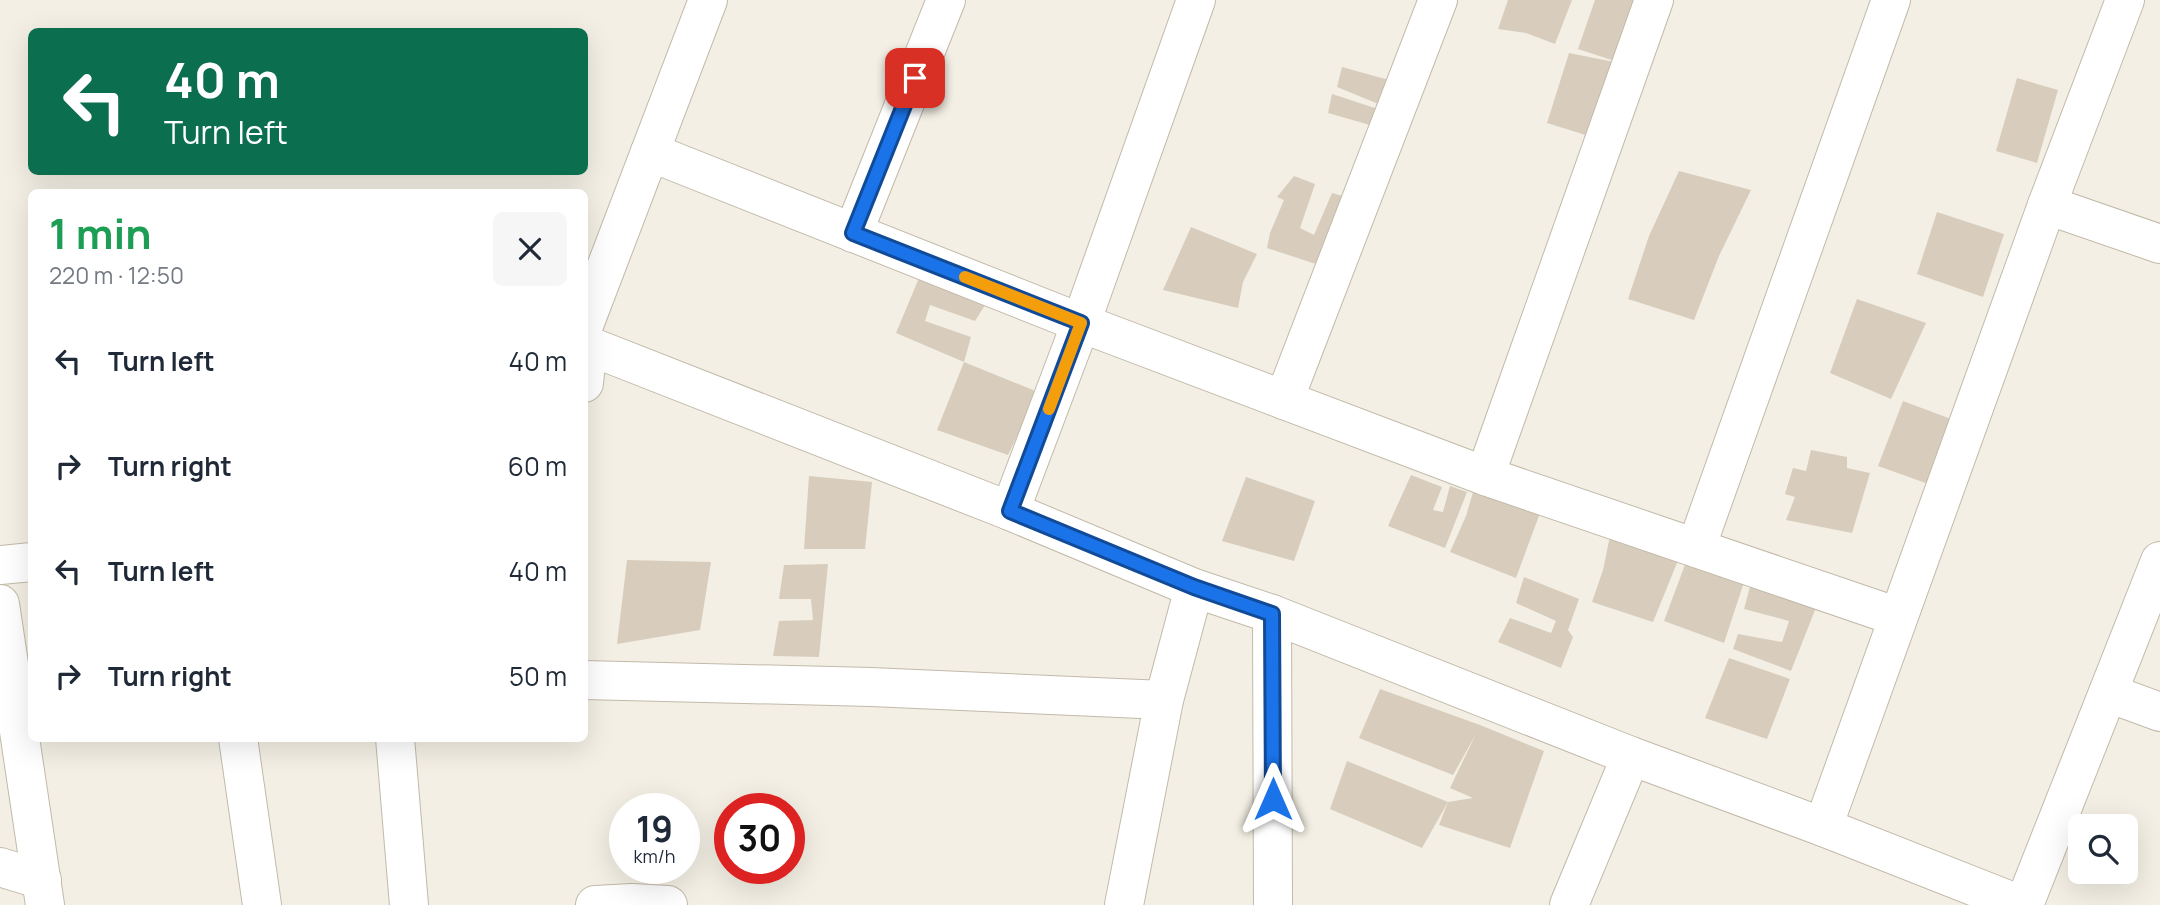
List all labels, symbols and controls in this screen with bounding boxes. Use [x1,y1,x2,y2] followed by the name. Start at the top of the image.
[164,46,280,113] text: 40 m
[885,48,945,108] pin
[49,56,140,147] icon: left
[896,59,934,97] icon: arrive
[164,110,288,154] text: Turn left
[49,204,152,262] text: 1 min
[493,212,567,286] button: close
[49,259,184,291] text: 220 m · 12:50
[49,342,87,380] icon: left
[108,343,215,379] text: Turn left
[509,343,567,379] text: 40 m
[49,447,87,485] icon: right
[108,448,232,484] text: Turn right
[508,448,567,484] text: 60 m
[49,552,87,590] icon: left
[108,553,215,589] text: Turn left
[509,553,567,589] text: 40 m
[49,657,87,695] icon: right
[108,658,232,694] text: Turn right
[509,658,567,694] text: 50 m
[1236,762,1310,836] position arrow
[714,793,805,884] speed limit sign: 30
[636,805,673,853] text: 19
[2068,814,2138,884] map controls
[2068,814,2138,884] button: search
[634,844,675,868] text: km/h

